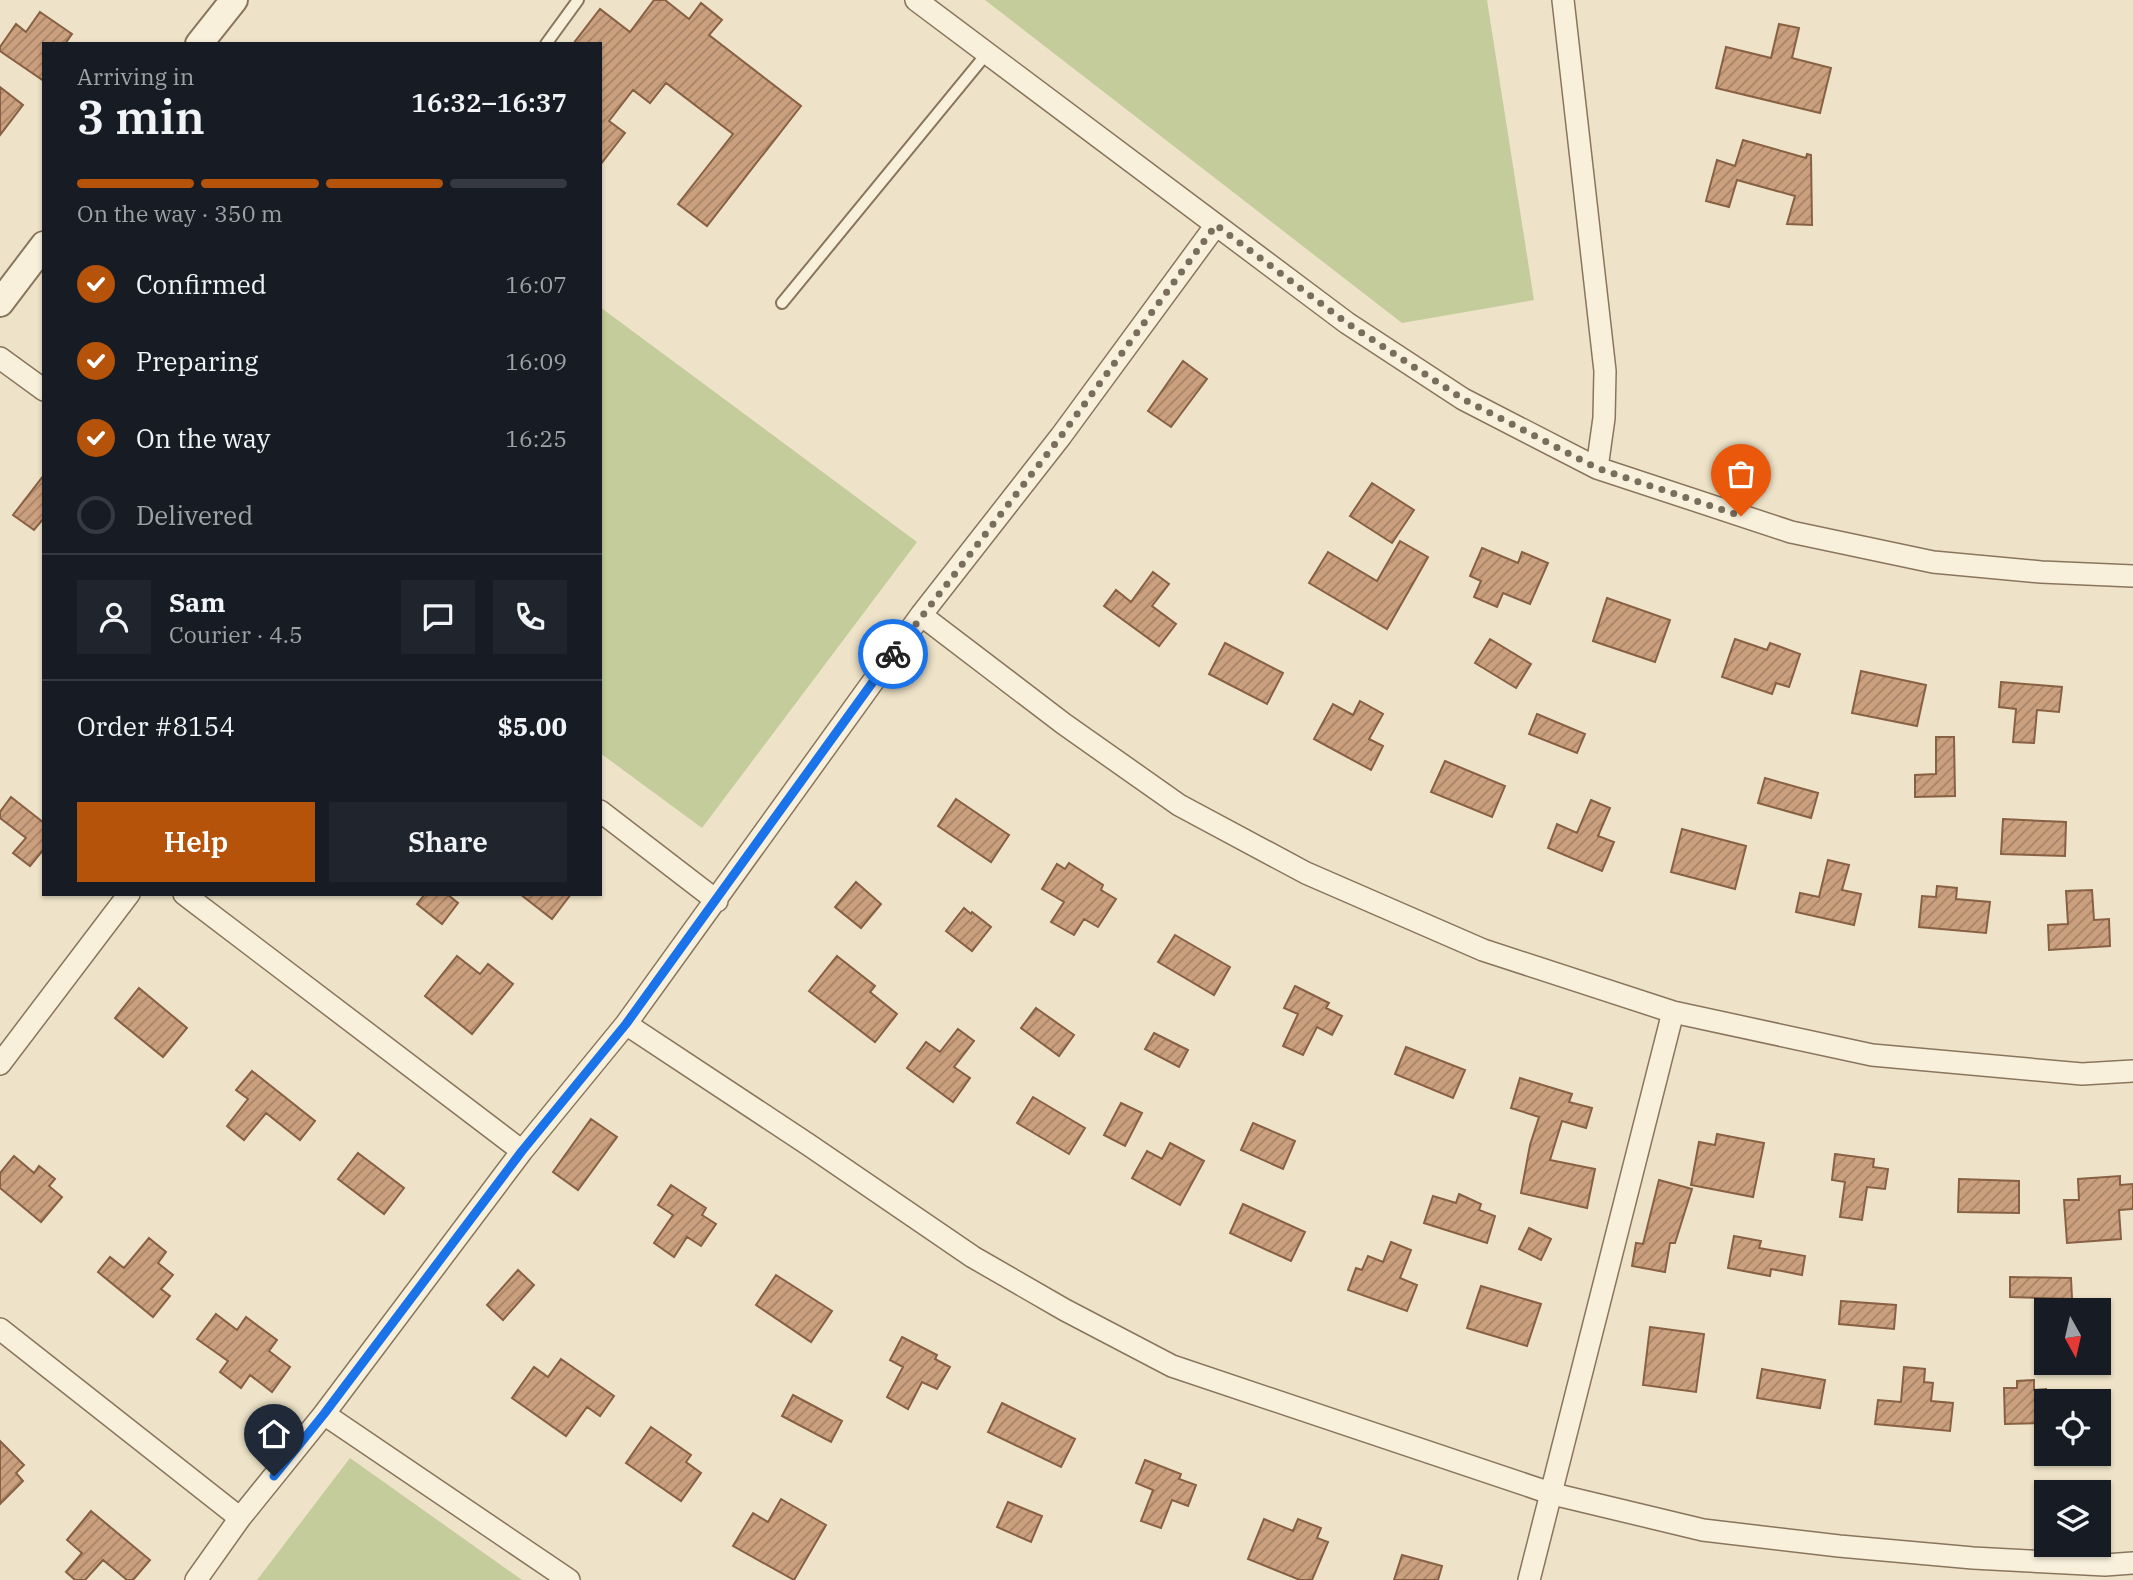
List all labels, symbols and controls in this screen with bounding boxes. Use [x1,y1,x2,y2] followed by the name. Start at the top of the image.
[77,61,194,91] text: Arriving in
[411,85,567,119] text: 16:32–16:37
[77,87,205,147] text: 3 min
[77,198,283,228] text: On the way · 350 m
[77,265,115,303] icon: check
[136,267,267,301] text: Confirmed
[505,269,567,299] text: 16:07
[77,342,115,380] icon: check
[136,344,258,378] text: Preparing
[505,346,567,376] text: 16:09
[77,419,115,457] icon: check
[136,421,270,455] text: On the way
[505,423,567,453] text: 16:25
[1711,444,1771,516] pin
[1722,455,1760,493] icon: bag
[136,498,253,532] text: Delivered
[77,580,151,654] button: person
[401,580,475,654] button: chat
[493,580,567,654] button: phone
[169,585,225,619] text: Sam
[169,619,303,649] text: Courier · 4.5
[858,619,928,689] courier
[874,635,912,673] icon: bike
[77,709,235,743] text: Order #8154
[497,709,567,743] text: $5.00
[77,802,315,882] button: Help
[329,802,567,882] button: Share
[2034,1298,2110,1376] north arrow
[2034,1298,2111,1557] map controls
[2034,1389,2111,1466] button: locate
[244,1404,304,1476] pin
[255,1415,293,1453] icon: home
[2034,1480,2111,1557] button: layers

